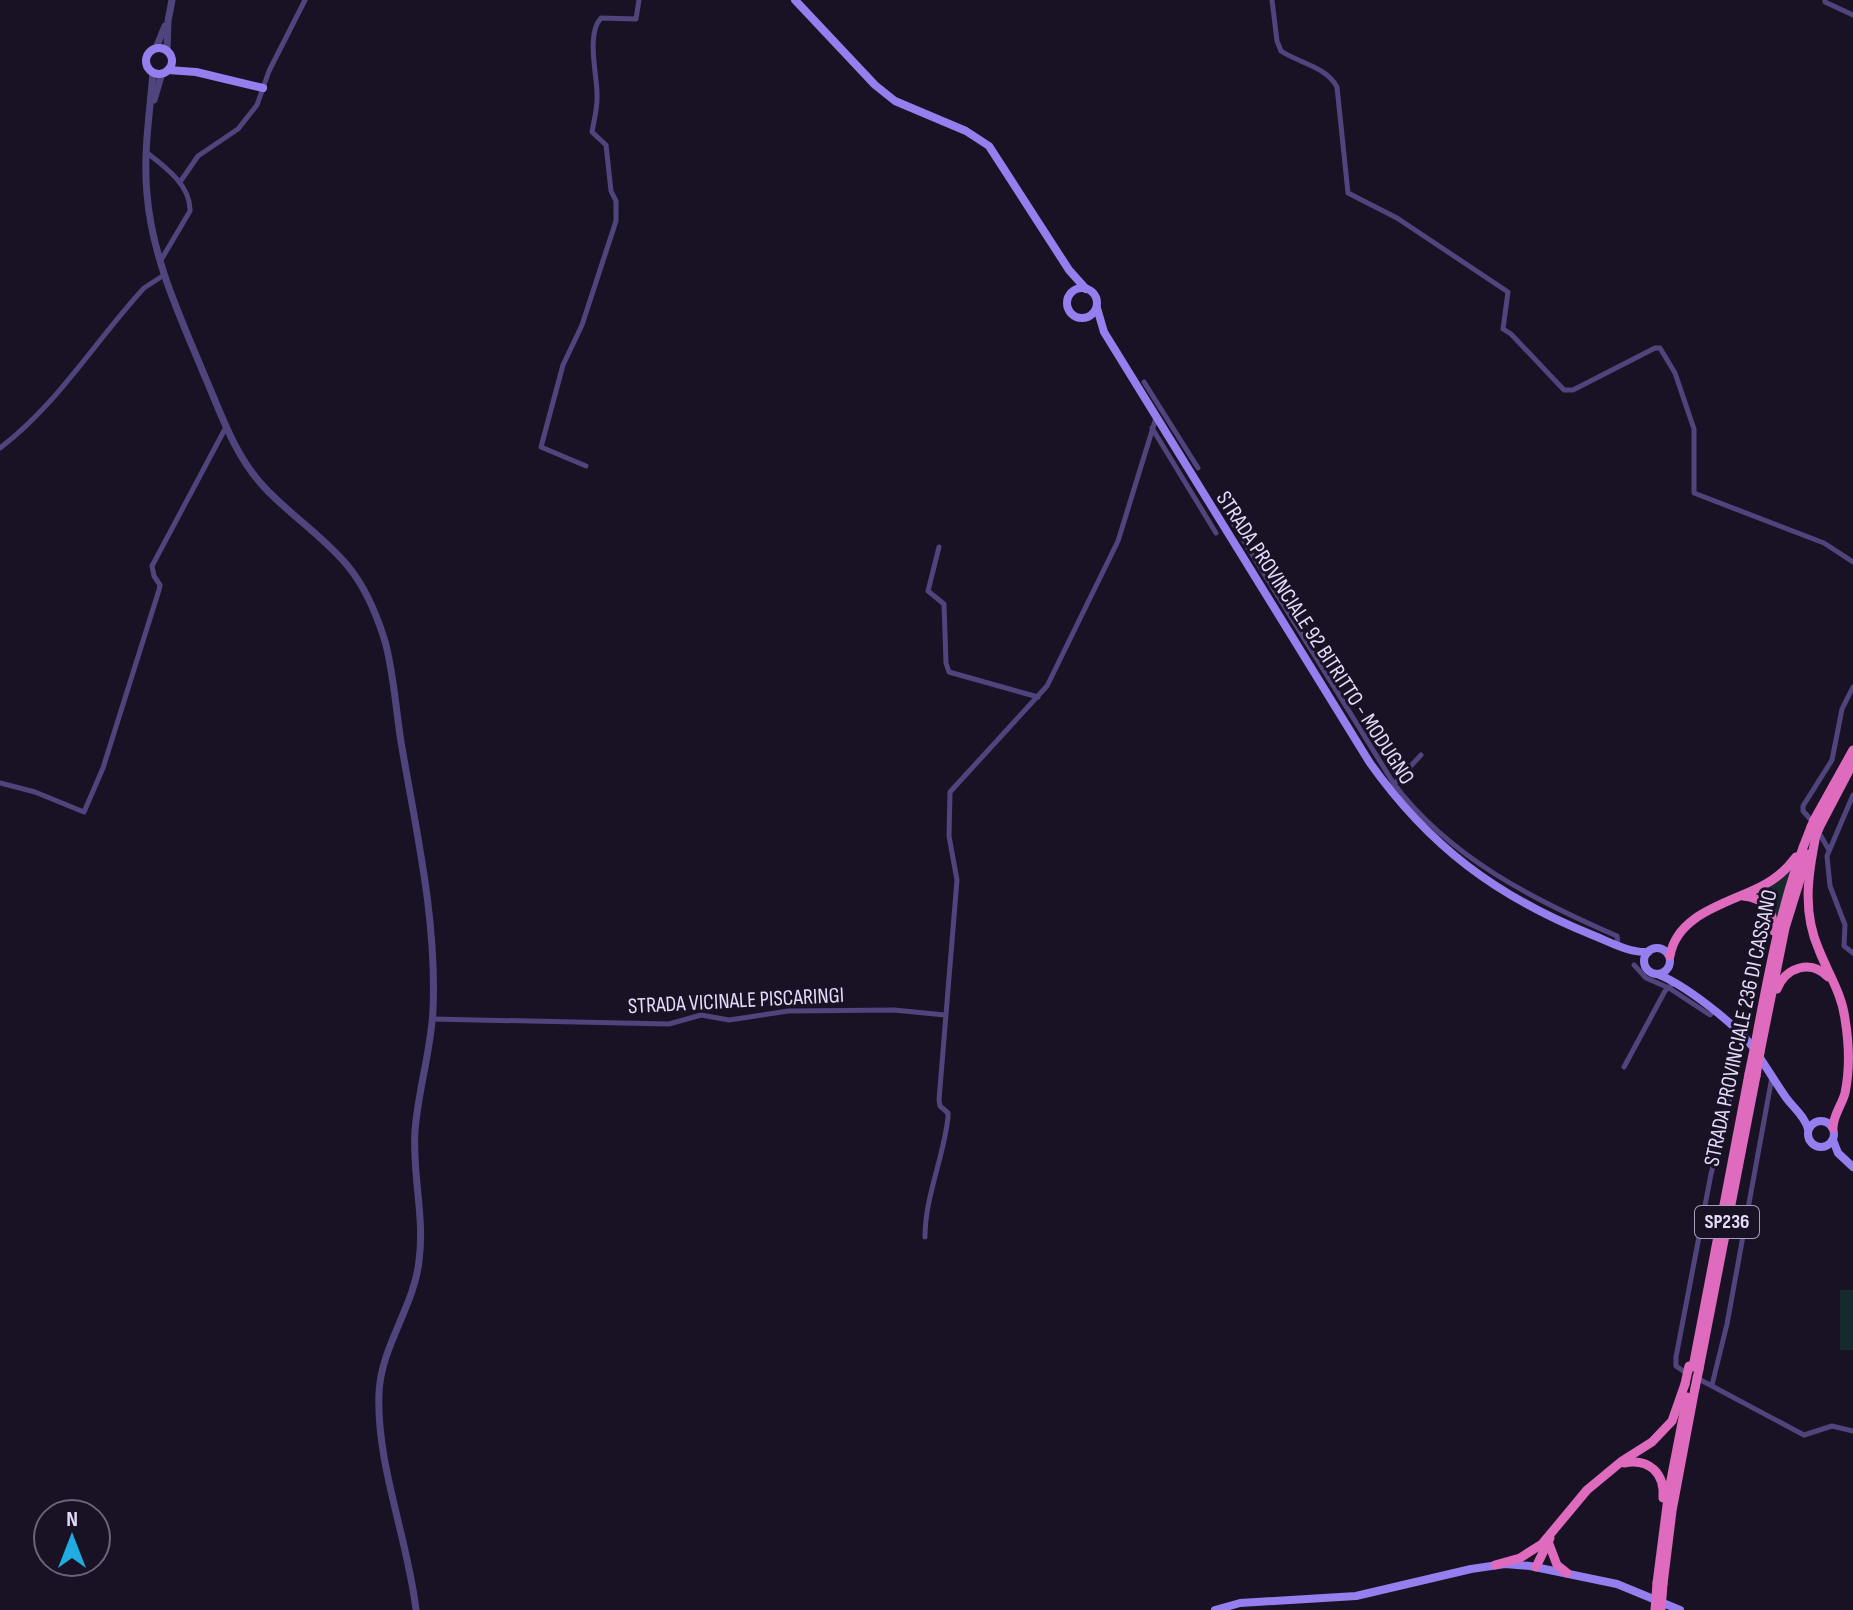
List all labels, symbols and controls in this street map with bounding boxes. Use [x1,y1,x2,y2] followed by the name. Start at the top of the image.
[1210,486,1420,790] street label: STRADA PROVINCIALE 92 BITRITTO - MODUGNO
[1698,887,1784,1169] street label: STRADA PROVINCIALE 236 DI CASSANO
[627,982,845,1020] street label: STRADA VICINALE PISCARINGI
[1695,1206,1759,1238] road number: SP236
[32,1498,112,1578] north arrow
[66,1506,78,1533] text: N

